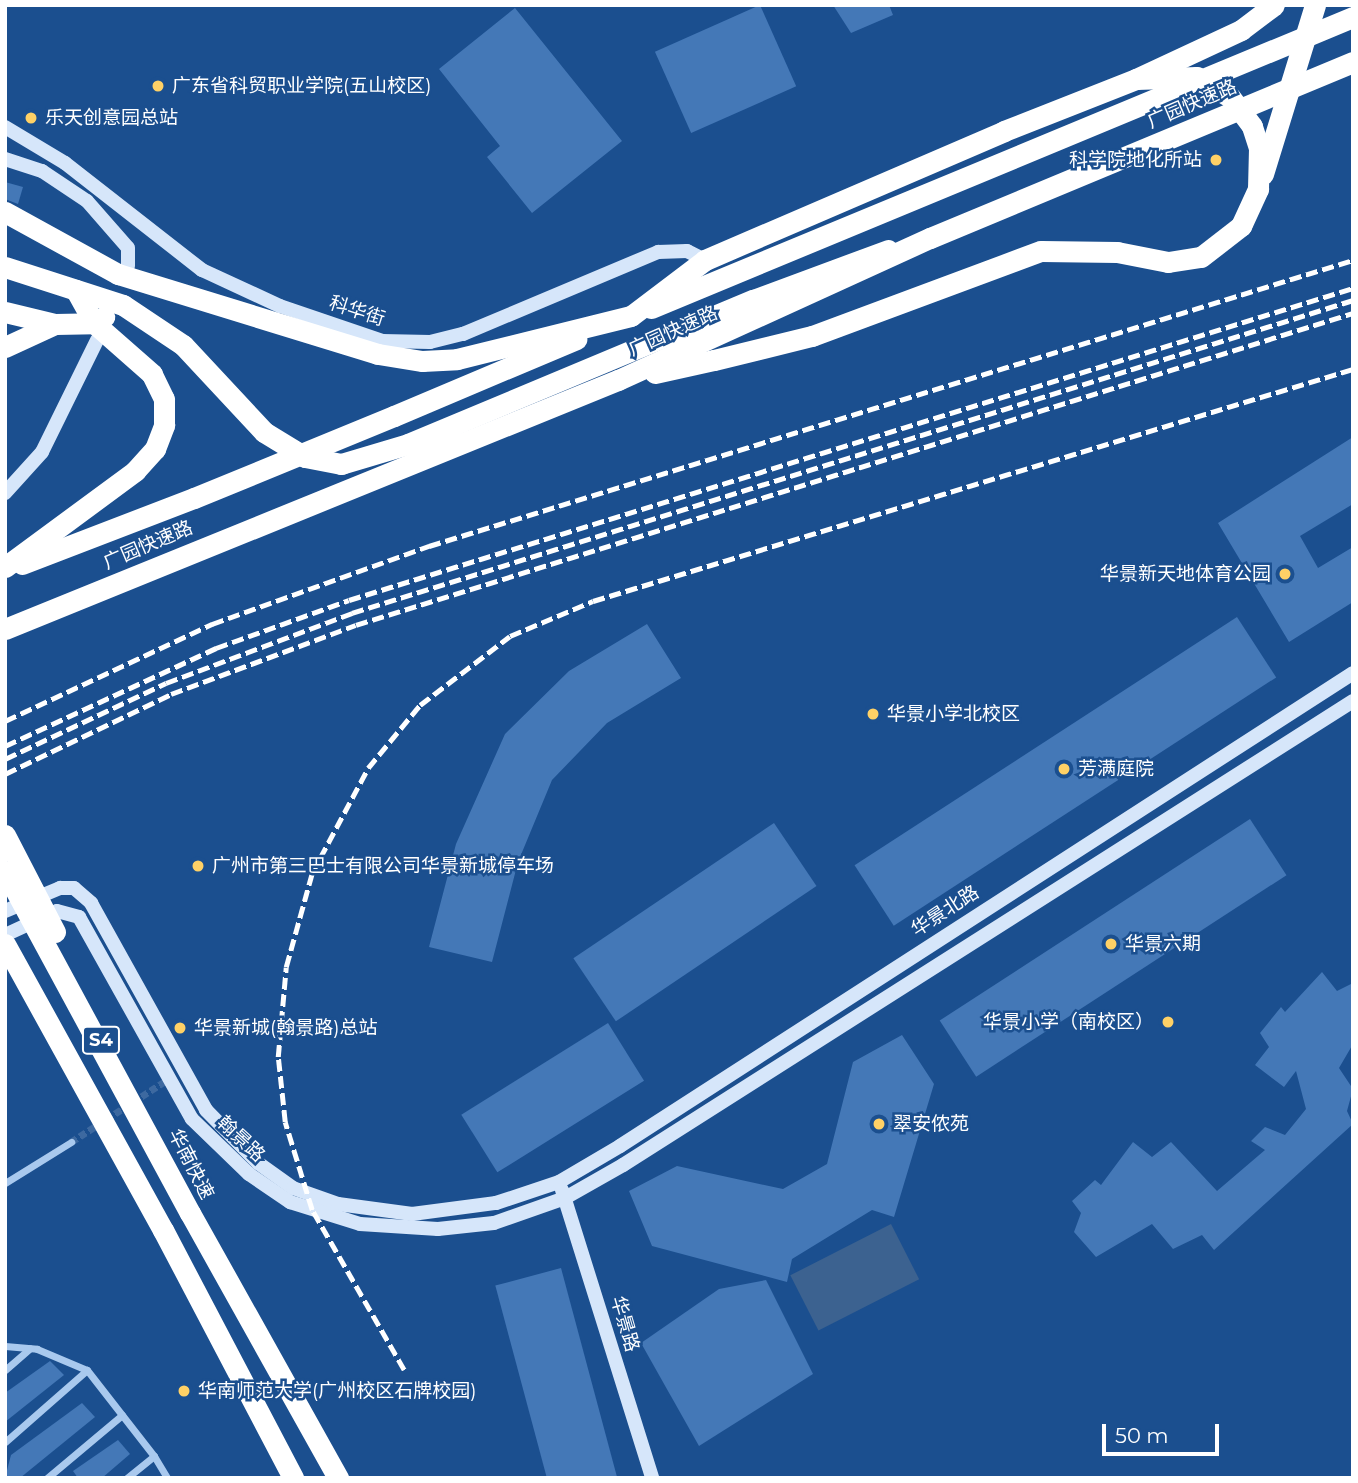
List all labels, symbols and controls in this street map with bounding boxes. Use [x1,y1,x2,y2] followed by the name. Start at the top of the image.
[172,75,432,97] place label: 广东省科贸职业学院(五山校区)
[1144,75,1240,133] street label: 广园快速路
[150,78,166,94] marker: 广东省科贸职业学院(五山校区)
[45,107,178,129] place label: 乐天创意园总站
[23,110,39,126] marker: 乐天创意园总站
[1069,149,1202,171] place label: 科学院地化所站
[1208,152,1224,168] marker: 科学院地化所站
[326,291,388,331] street label: 科华街
[625,301,721,361] street label: 广园快速路
[100,516,196,574] street label: 广园快速路
[1100,563,1271,585] place label: 华景新天地体育公园
[1277,566,1293,582] marker: 华景新天地体育公园
[887,703,1020,725] place label: 华景小学北校区
[865,706,881,722] marker: 华景小学北校区
[1078,758,1154,780] place label: 芳满庭院
[1056,761,1072,777] marker: 芳满庭院
[212,855,554,877] place label: 广州市第三巴士有限公司华景新城停车场
[190,858,206,874] marker: 广州市第三巴士有限公司华景新城停车场
[907,881,983,941] street label: 华景北路
[1125,933,1201,955] place label: 华景六期
[1103,936,1119,952] marker: 华景六期
[983,1011,1154,1033] place label: 华景小学（南校区）
[1160,1014,1176,1030] marker: 华景小学（南校区）
[194,1017,378,1039] place label: 华景新城(翰景路)总站
[172,1020,188,1036] marker: 华景新城(翰景路)总站
[82,1026,120,1055] road number: S4
[212,1111,270,1167] street label: 翰景路
[893,1113,969,1135] place label: 翠安侬苑
[871,1116,887,1132] marker: 翠安侬苑
[164,1125,218,1203] street label: 华南快速
[606,1293,644,1355] street label: 华景路
[198,1380,477,1402] place label: 华南师范大学(广州校区石牌校园)
[176,1383,192,1399] marker: 华南师范大学(广州校区石牌校园)
[1106,1410,1223,1454] scale bar
[1115,1423,1169,1448] text: 50 m

